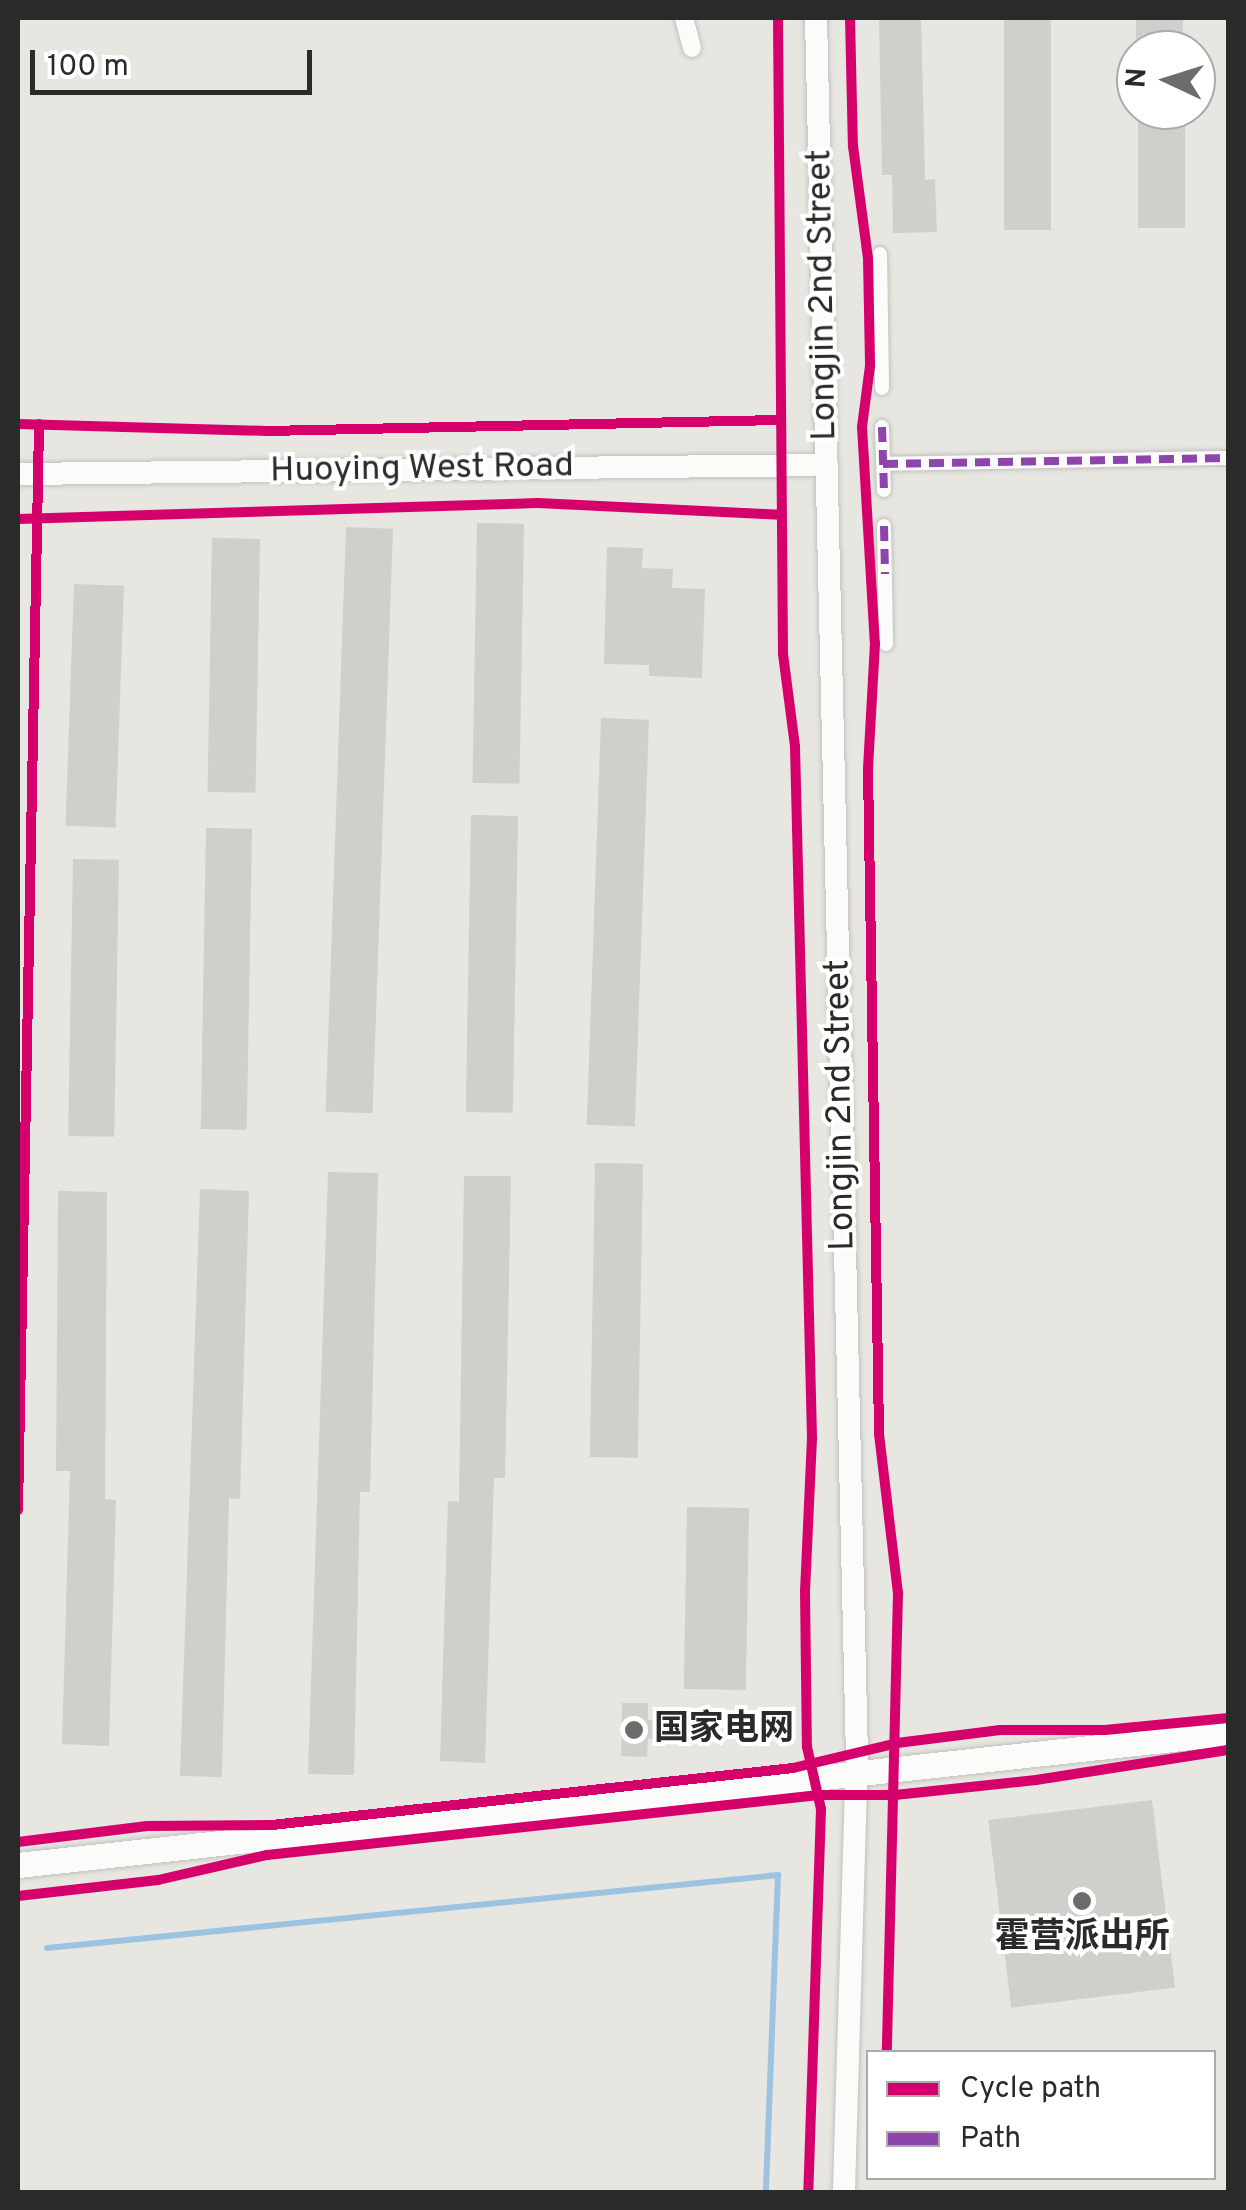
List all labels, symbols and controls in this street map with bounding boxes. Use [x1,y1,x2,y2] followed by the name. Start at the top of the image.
[35,30,318,92] scale bar
[1116,30,1216,130] north arrow
[47,49,129,86] text: 100 m
[1119,67,1157,89] text: N
[799,149,847,441] street label: Longjin 2nd Street
[269,445,575,493] street label: Huoying West Road
[817,959,865,1251] street label: Longjin 2nd Street
[654,1709,794,1751] place label: 国家电网
[623,1719,645,1741] marker: 国家电网
[1071,1890,1093,1912] marker: 霍营派出所
[995,1917,1169,1959] place label: 霍营派出所
[866,2050,1216,2180] legend
[960,2071,1101,2108] text: Cycle path
[960,2121,1021,2158] text: Path

